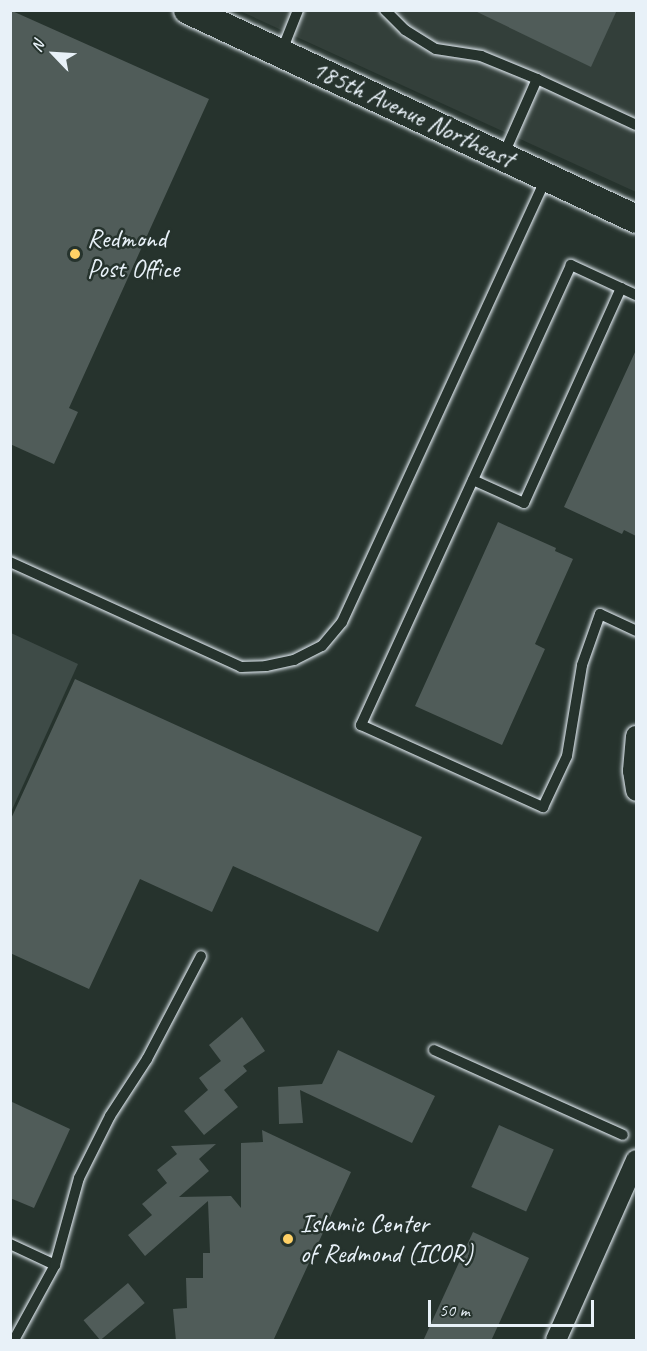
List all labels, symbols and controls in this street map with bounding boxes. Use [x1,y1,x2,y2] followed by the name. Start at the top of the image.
[24,24,84,84] north arrow
[27,38,49,55] text: N
[307,54,519,174] street label: 185th Avenue Northeast
[87,223,179,284] place label: Redmond Post Office
[68,247,82,261] marker: Redmond Post Office
[300,1208,474,1270] place label: Islamic Center of Redmond (ICOR)
[281,1232,295,1246] marker: Islamic Center of Redmond (ICOR)
[431,1288,598,1326] scale bar
[439,1299,470,1321] text: 50 m

